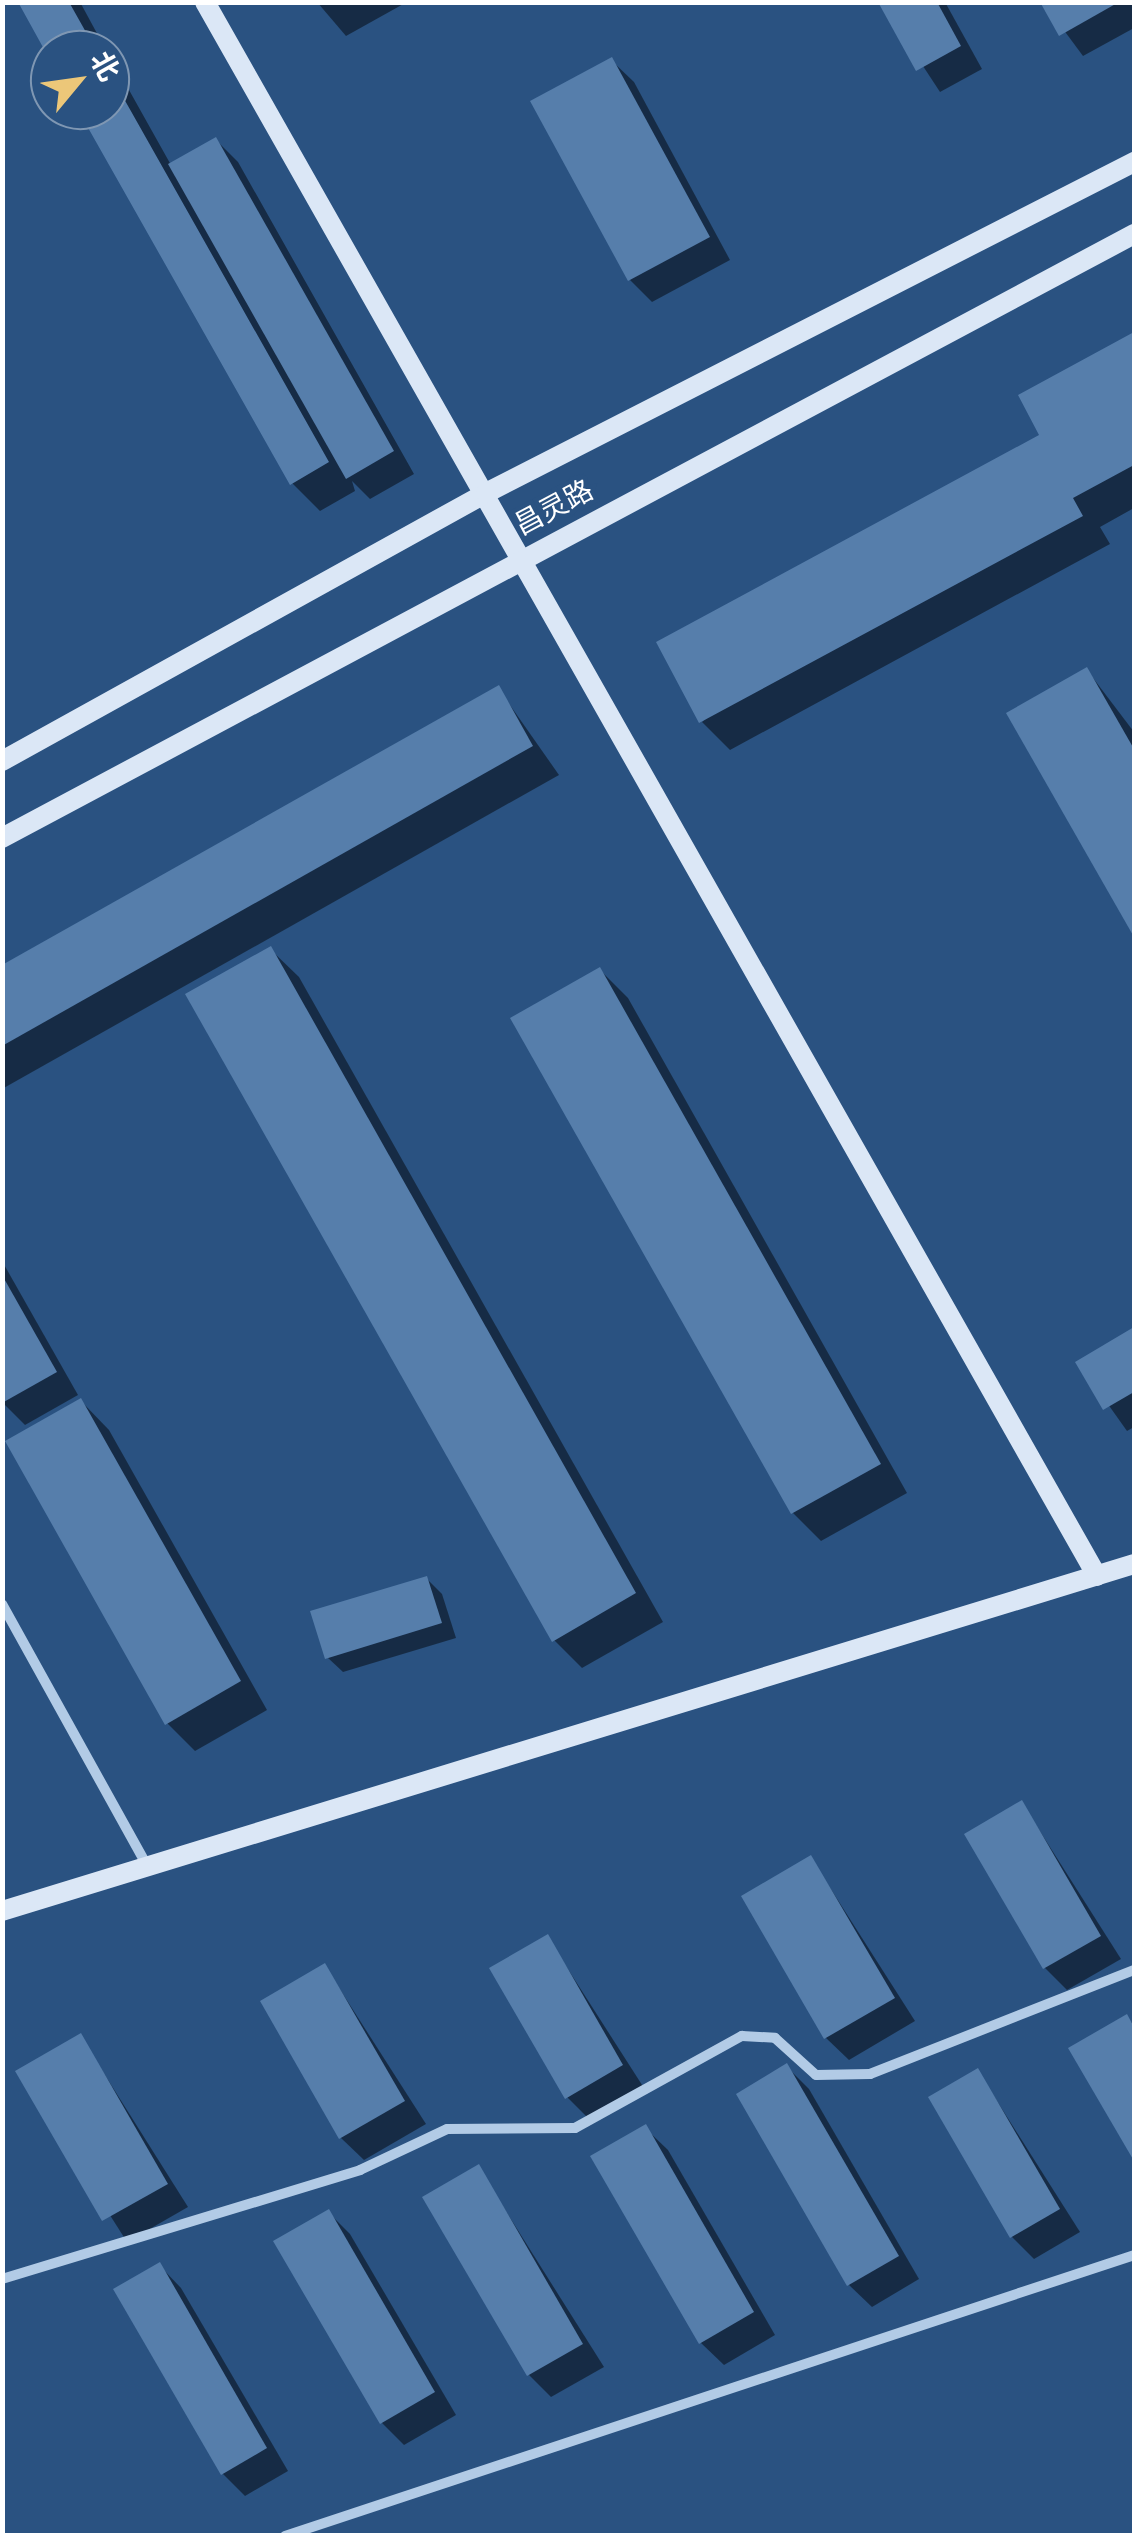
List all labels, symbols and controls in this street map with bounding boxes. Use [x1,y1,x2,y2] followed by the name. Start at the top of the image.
[30,30,130,130] north arrow
[84,46,126,86] text: 北
[509,473,599,543] street label: 昌灵路

